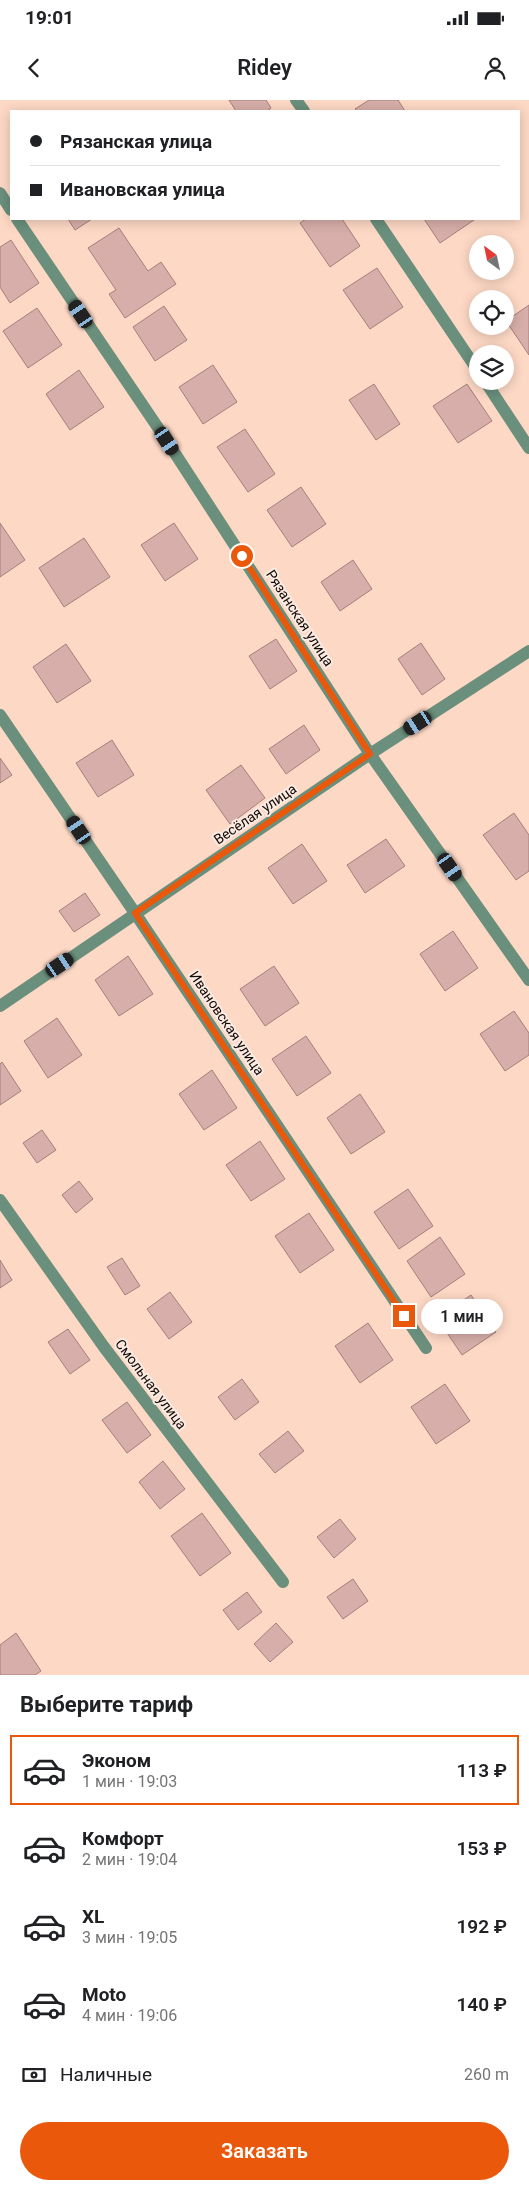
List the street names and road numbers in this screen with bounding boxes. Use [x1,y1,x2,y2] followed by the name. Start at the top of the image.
[263,567,337,669] street label: Рязанская улица
[211,780,299,848] street label: Весёлая улица
[186,968,268,1078] street label: Ивановская улица
[112,1336,190,1432] street label: Смольная улица

